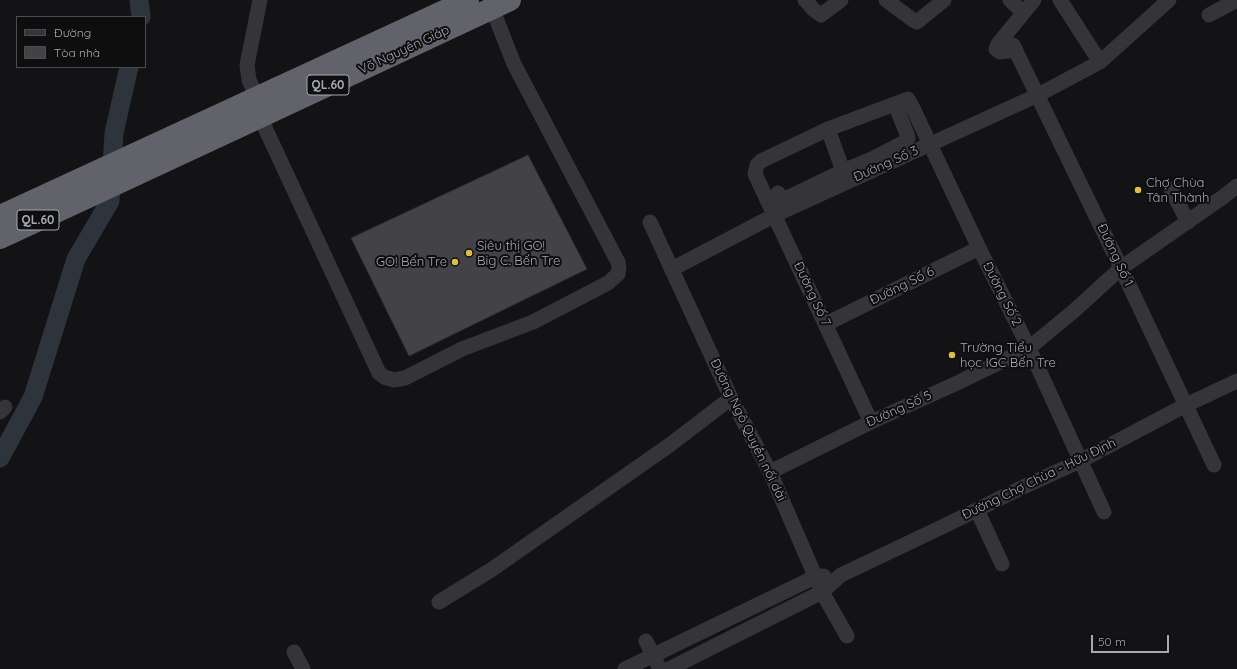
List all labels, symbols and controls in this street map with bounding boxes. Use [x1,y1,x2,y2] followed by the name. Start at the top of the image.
[16,16,146,68] legend
[356,22,452,78] street label: Võ Nguyên Giáp
[54,25,91,40] text: Đường
[54,45,100,60] text: Tòa nhà
[307,75,349,95] road number: QL.60
[851,143,921,185] street label: Đường Số 3
[1146,175,1210,206] place label: Chợ Chùa Tân Thành
[1133,185,1143,195] marker: Chợ Chùa Tân Thành
[17,210,59,230] road number: QL.60
[1094,221,1136,289] street label: Đường Số 1
[477,238,560,269] place label: Siêu thị GO! Big C. Bến Tre
[464,248,474,258] marker: Siêu thị GO! Big C. Bến Tre
[376,254,447,270] place label: GO! Bến Tre
[450,257,460,267] marker: GO! Bến Tre
[790,259,834,329] street label: Đường Số 7
[979,259,1025,329] street label: Đường Số 2
[867,264,937,308] street label: Đường Số 6
[960,340,1056,371] place label: Trường Tiểu học IGC Bến Tre
[947,350,957,360] marker: Trường Tiểu học IGC Bến Tre
[707,356,789,504] street label: Đường Ngô Quyền nối dài
[864,388,934,430] street label: Đường Số 5
[960,435,1118,523] street label: Đường Chợ Chùa - Hữu Định
[1093,627,1171,653] scale bar
[1098,634,1126,649] text: 50 m

